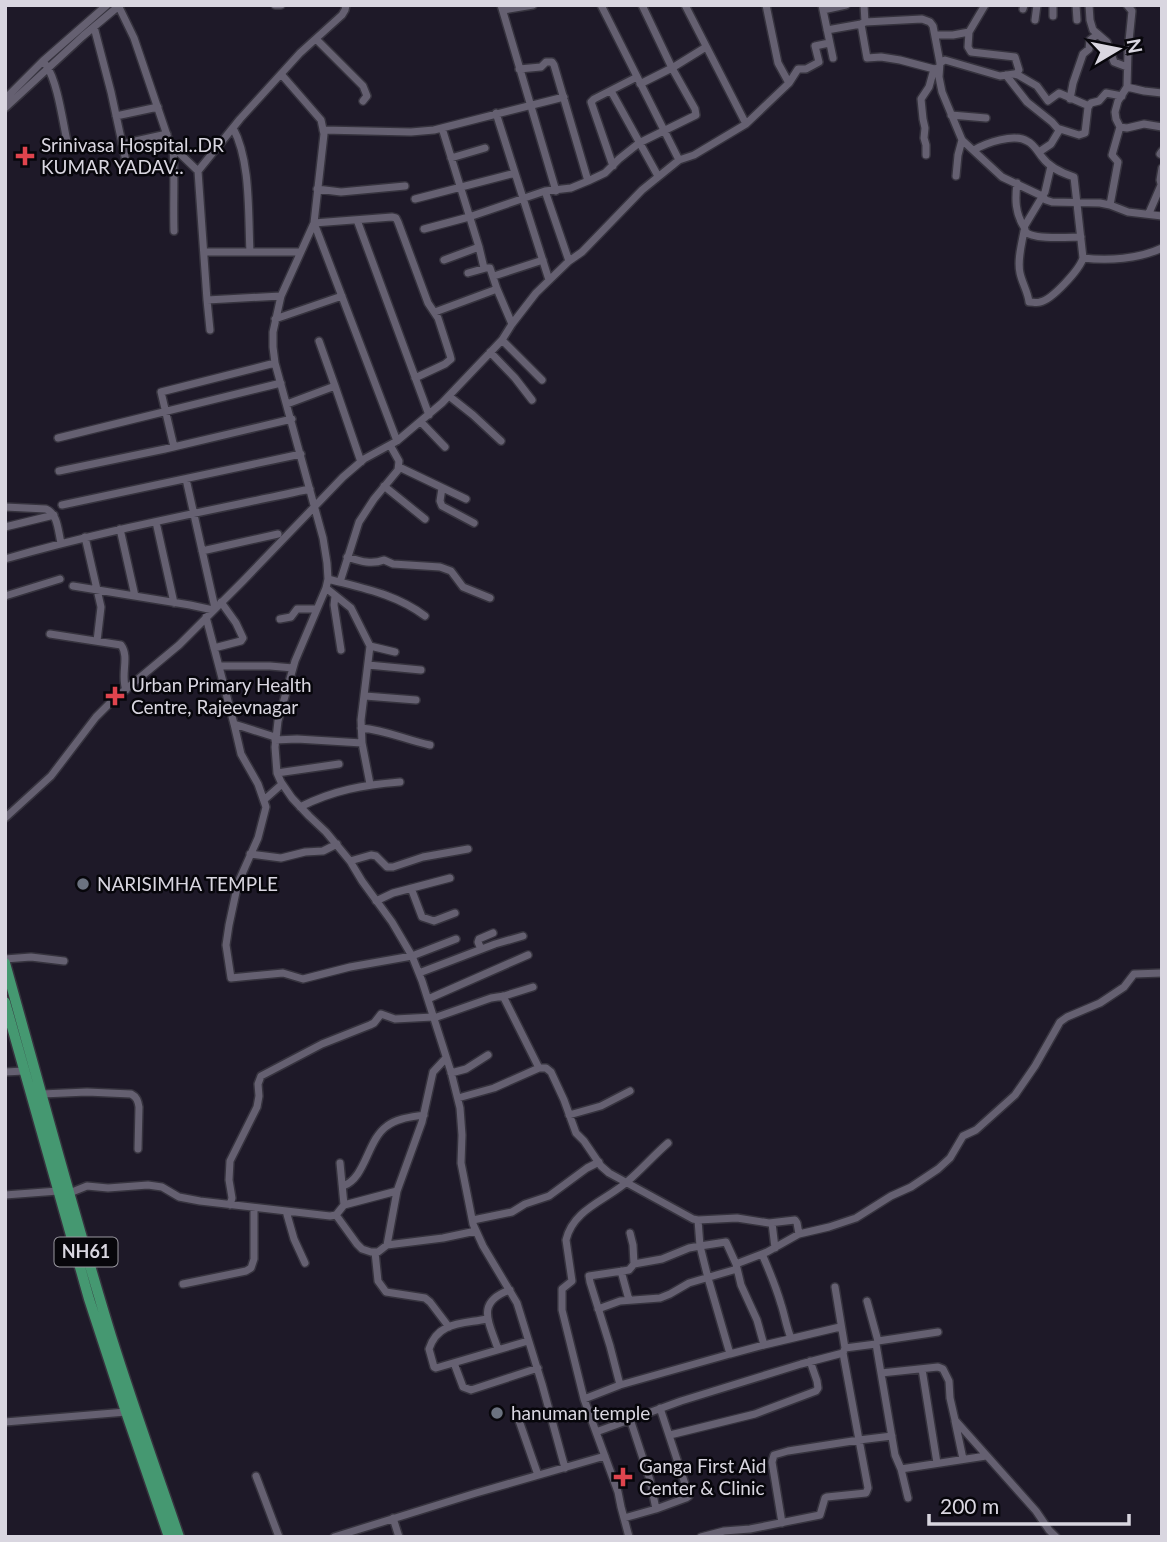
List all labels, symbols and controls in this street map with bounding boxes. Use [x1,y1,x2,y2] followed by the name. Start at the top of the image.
[1083,14,1153,84] north arrow
[1123,37,1148,55] text: N
[41,133,224,178] place label: Srinivasa Hospital..DR KUMAR YADAV..
[15,146,35,166] marker: Srinivasa Hospital..DR KUMAR YADAV..
[131,673,312,718] place label: Urban Primary Health Centre, Rajeevnagar
[105,686,125,706] marker: Urban Primary Health Centre, Rajeevnagar
[97,872,278,895] place label: NARISIMHA TEMPLE
[75,876,91,892] marker: NARISIMHA TEMPLE
[55,1238,118,1266] road number: NH61
[511,1401,650,1424] place label: hanuman temple
[489,1405,505,1421] marker: hanuman temple
[639,1454,766,1499] place label: Ganga First Aid Center & Clinic
[613,1467,633,1487] marker: Ganga First Aid Center & Clinic
[929,1482,1128,1526] scale bar
[940,1493,999,1518] text: 200 m

